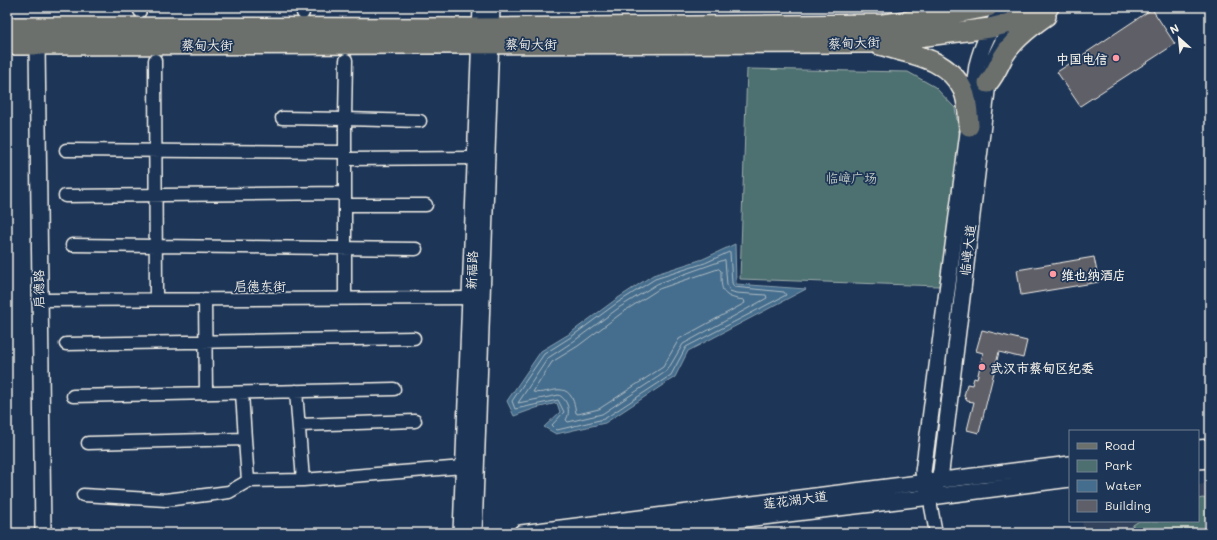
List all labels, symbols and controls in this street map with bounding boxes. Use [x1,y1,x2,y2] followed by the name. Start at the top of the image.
[1159,18,1199,58] north arrow
[1167,20,1181,37] text: N
[828,33,880,51] street label: 蔡甸大街
[505,35,557,52] street label: 蔡甸大街
[181,36,233,53] street label: 蔡甸大街
[1056,50,1108,67] place label: 中国电信
[1111,53,1121,63] marker: 中国电信
[825,169,877,186] park label: 临嶂广场
[955,223,979,277] street label: 临嶂大道
[462,250,480,290] street label: 新福路
[1061,266,1126,283] place label: 维也纳酒店
[29,269,47,309] street label: 启德路
[1048,269,1058,279] marker: 维也纳酒店
[234,277,286,294] street label: 启德东街
[990,359,1094,376] place label: 武汉市蔡甸区纪委
[977,362,987,372] marker: 武汉市蔡甸区纪委
[1069,430,1199,522] legend
[1105,437,1135,453] text: Road
[1105,457,1132,473] text: Park
[1105,477,1142,493] text: Water
[762,487,828,511] street label: 莲花湖大道
[1105,497,1151,513] text: Building

